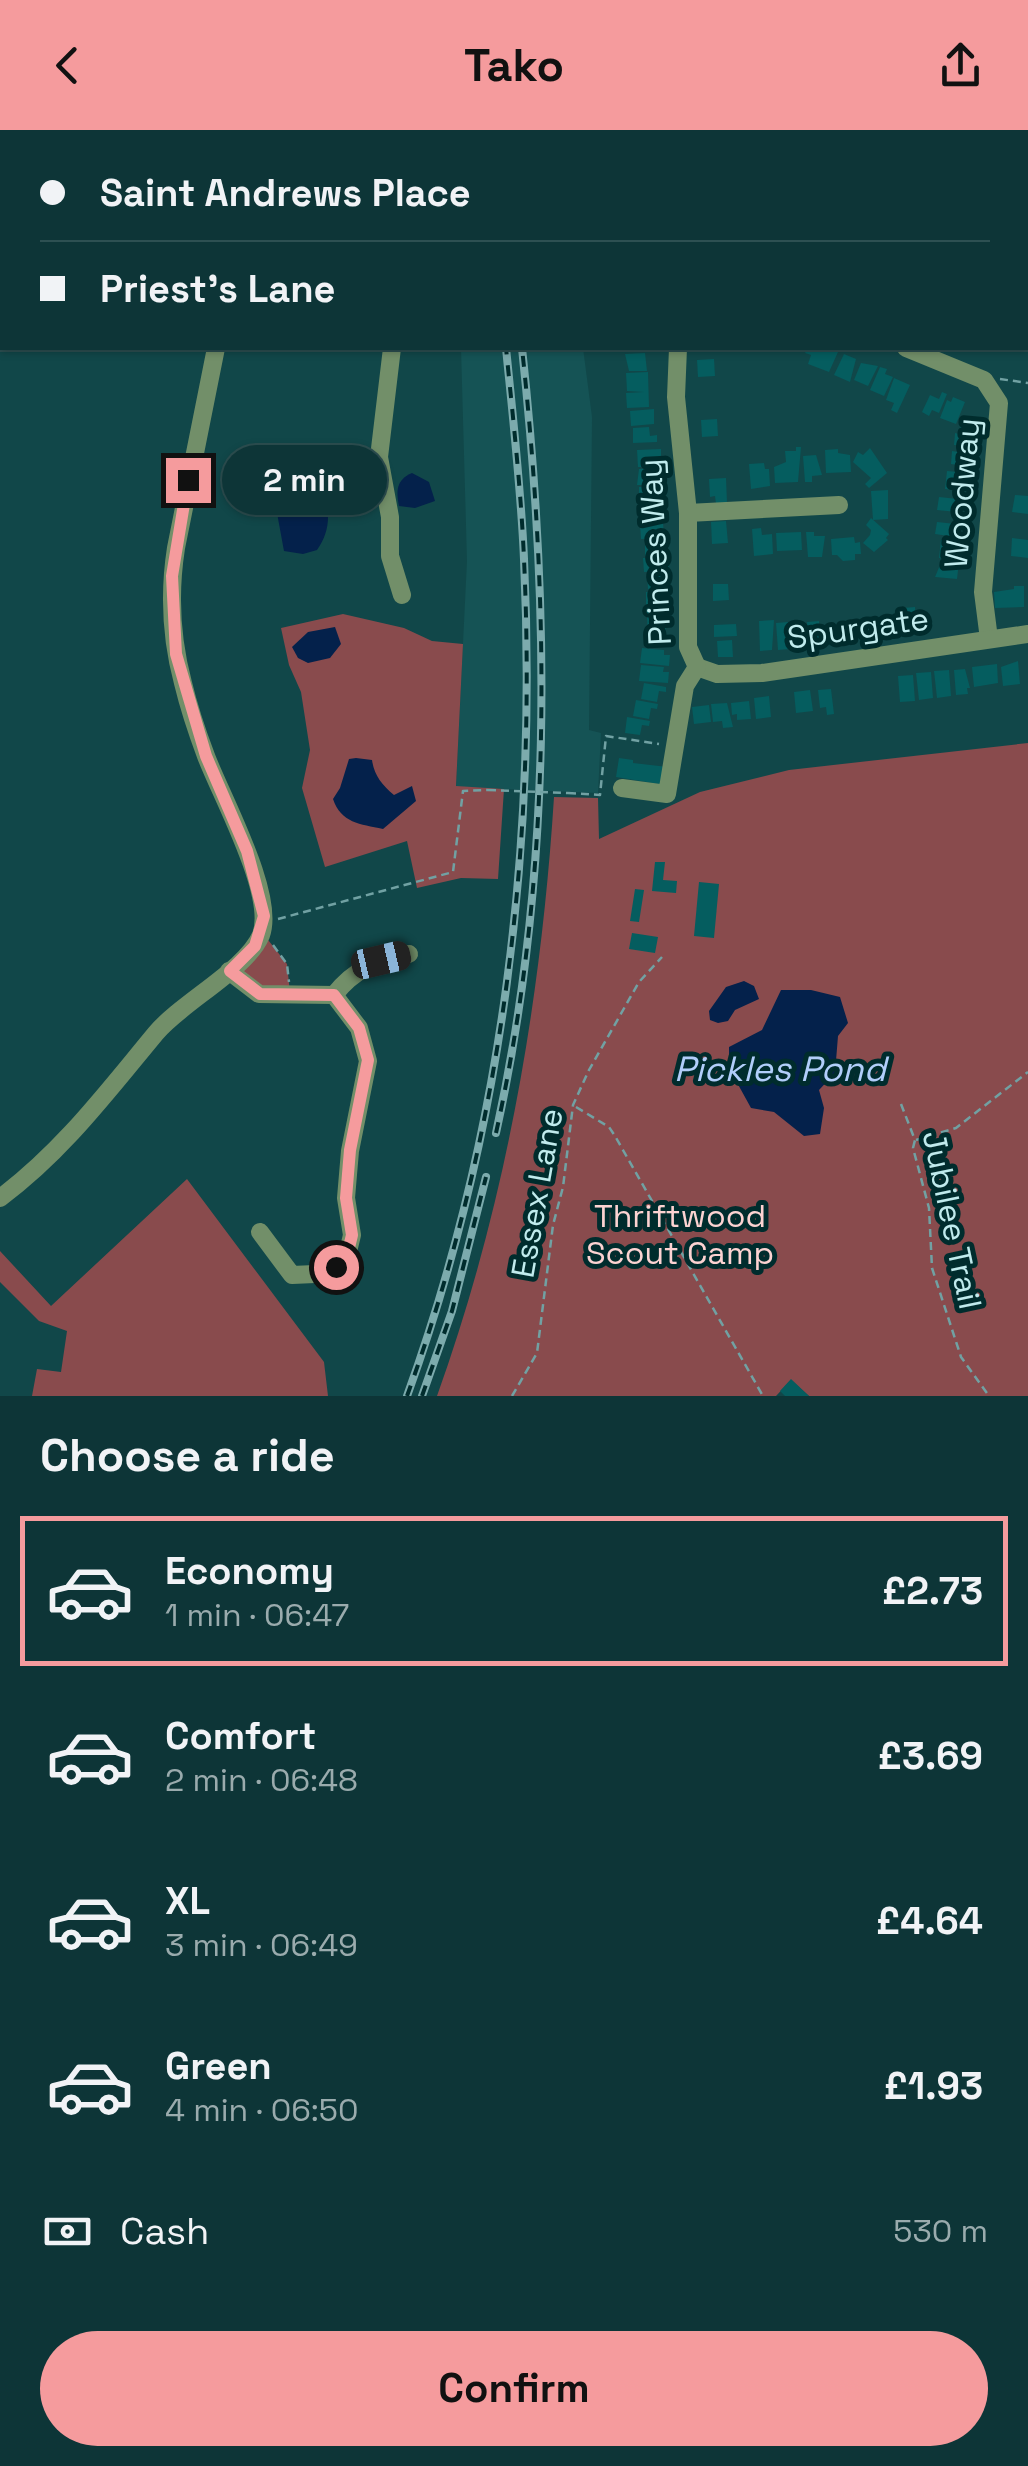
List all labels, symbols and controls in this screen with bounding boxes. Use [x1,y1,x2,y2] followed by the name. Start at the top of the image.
[464,37,564,94] text: Tako
[40,38,95,93] icon: back
[933,38,988,93] icon: share
[100,169,471,217] text: Saint Andrews Place
[100,265,336,313] text: Priest's Lane
[936,416,988,570] street label: Woodway
[223,445,388,515] callout: 2 min
[166,458,211,503] route end
[630,458,680,646] street label: Princes Way
[263,460,346,500] text: 2 min
[785,598,931,658] street label: Spurgate
[348,939,414,981] car
[674,1047,890,1091] water label: Pickles Pond
[502,1105,572,1281] street label: Essex Lane
[914,1127,990,1313] street label: Jubilee Trail
[586,1196,774,1273] park label: Thriftwood Scout Camp
[314,1245,359,1290] route start
[40,1427,335,1484] text: Choose a ride
[45,1546,135,1636] icon: car
[165,1547,334,1595] text: Economy
[882,1567,983,1615] text: £2.73
[165,1595,349,1635] text: 1 min · 06:47
[45,1711,135,1801] icon: car
[165,1712,316,1760] text: Comfort
[878,1732,983,1780] text: £3.69
[165,1760,358,1800] text: 2 min · 06:48
[45,1876,135,1966] icon: car
[165,1877,210,1925] text: XL
[876,1897,983,1945] text: £4.64
[165,1925,358,1965] text: 3 min · 06:49
[45,2041,135,2131] icon: car
[165,2042,272,2090] text: Green
[884,2062,983,2110] text: £1.93
[165,2090,359,2130] text: 4 min · 06:50
[40,2204,95,2259] icon: cash
[120,2207,209,2255] text: Cash
[893,2211,988,2251] text: 530 m
[40,2331,988,2446] button: Confirm

